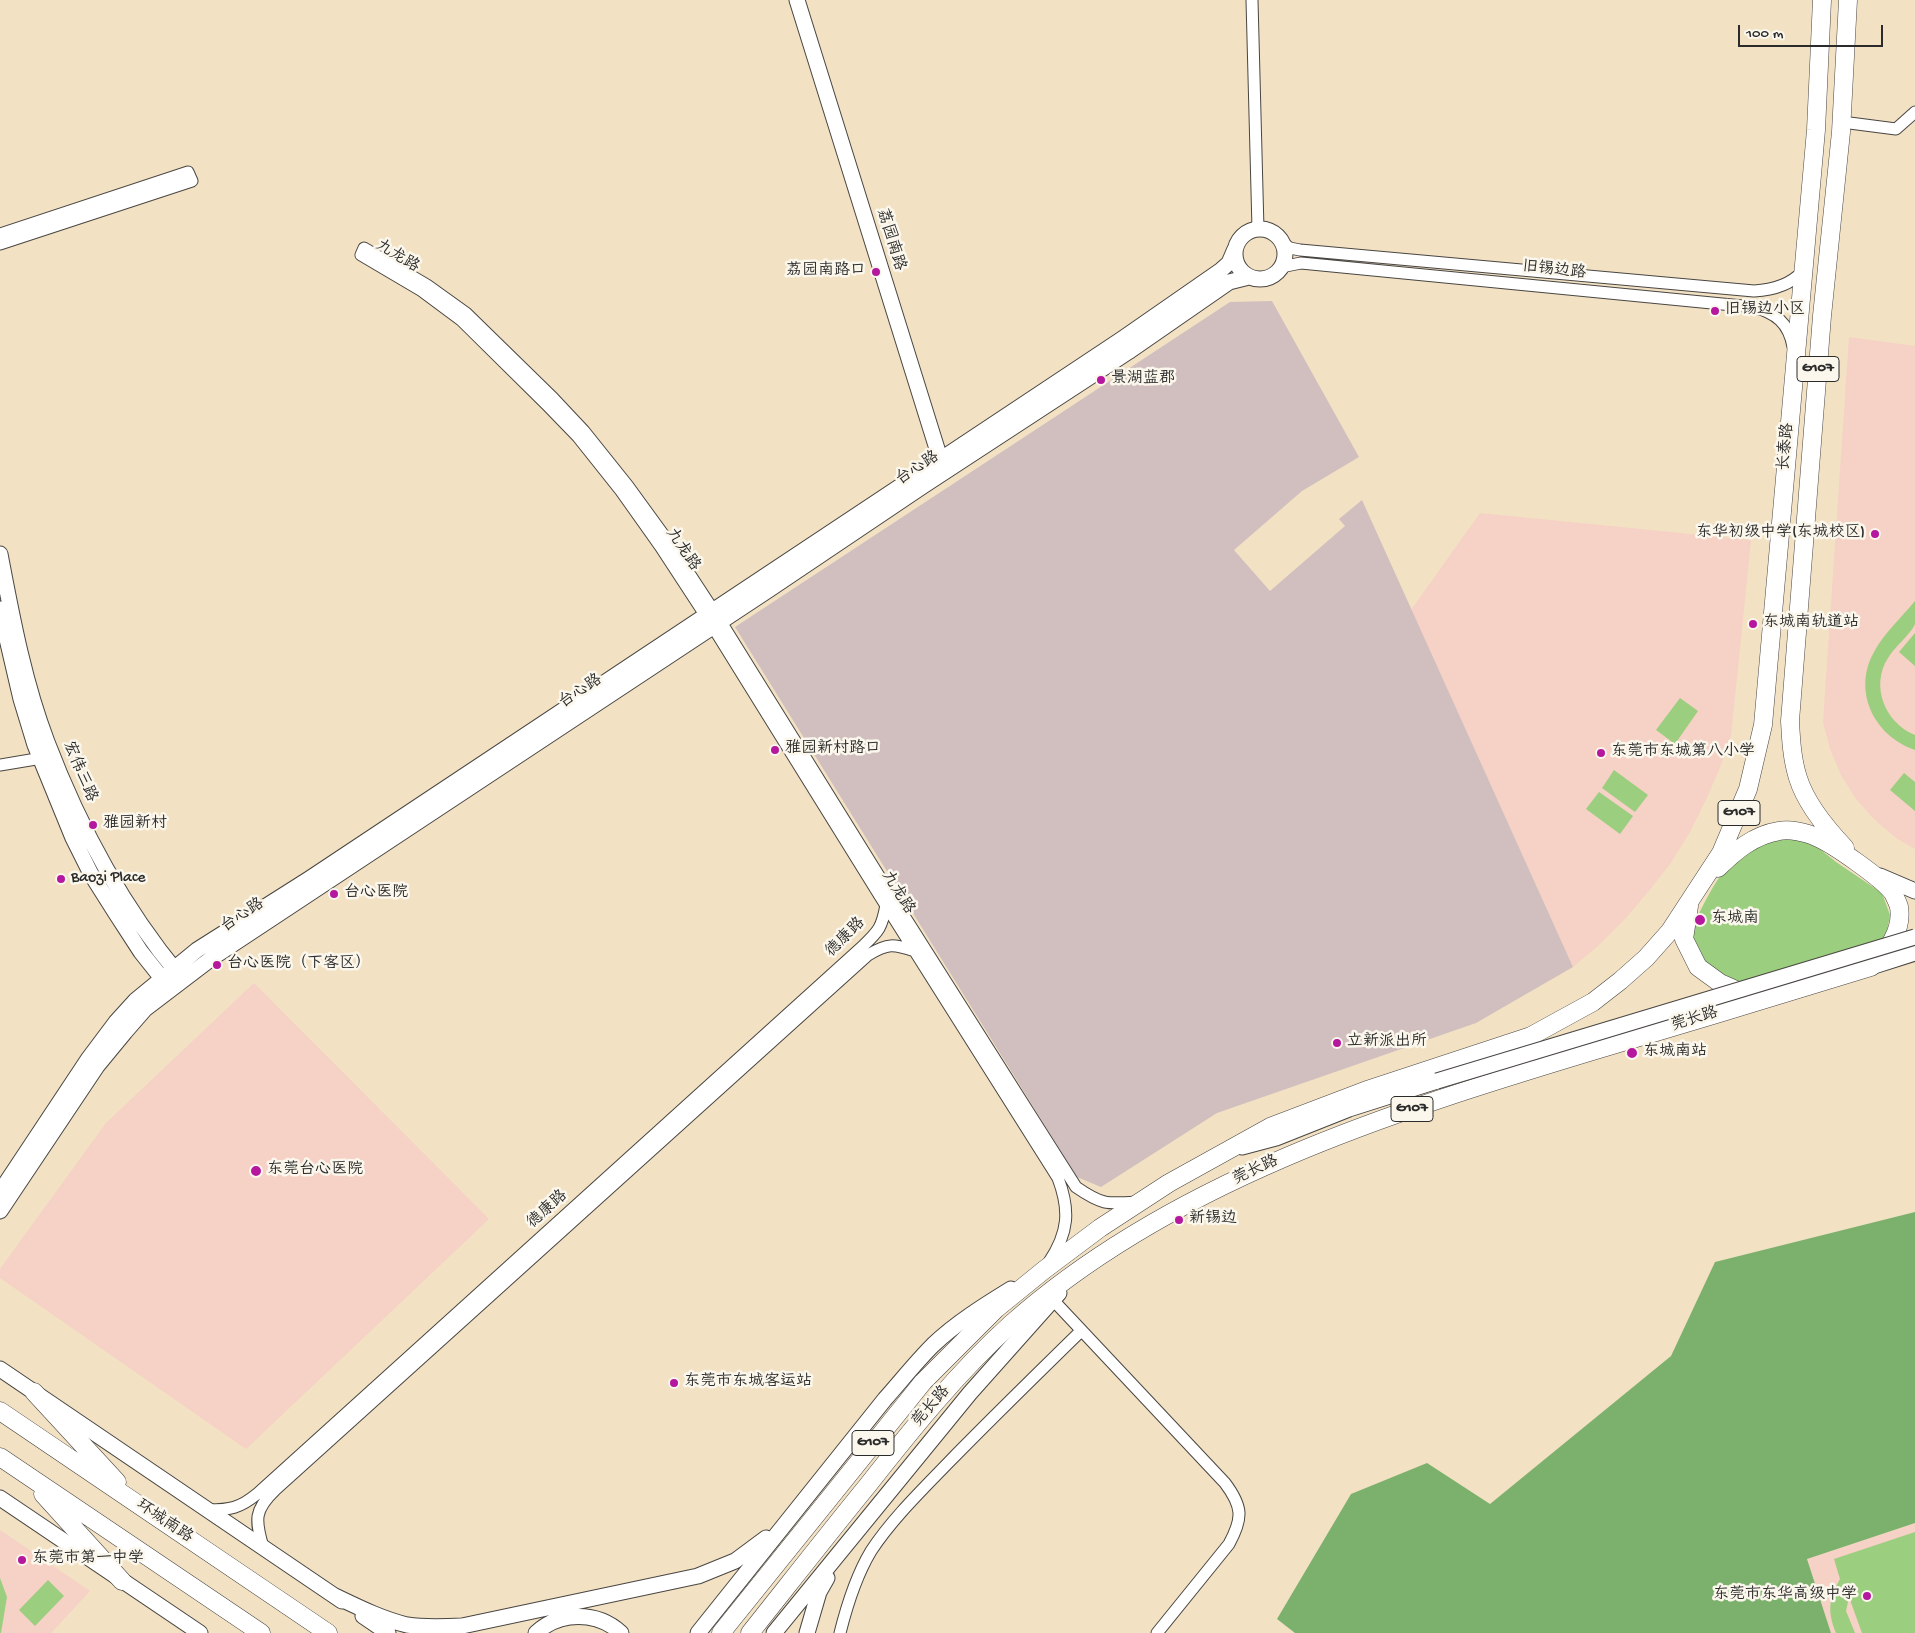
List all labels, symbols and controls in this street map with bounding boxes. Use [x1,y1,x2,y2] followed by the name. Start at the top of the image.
[1740,15,1885,47] scale bar
[1746,25,1783,43] text: 100 m
[871,207,909,273] street label: 荔园南路
[371,236,423,278] street label: 九龙路
[1521,258,1587,284] street label: 旧锡边路
[786,262,866,282] place label: 荔园南路口
[870,266,882,278] marker: 荔园南路口
[1725,301,1805,321] place label: 旧锡边小区
[1709,305,1721,317] marker: 旧锡边小区
[1797,356,1839,382] road number: G107
[1111,370,1175,390] place label: 景湖蓝郡
[1095,374,1107,386] marker: 景湖蓝郡
[1775,422,1799,472] street label: 长泰路
[893,448,943,490] street label: 台心路
[1696,524,1865,544] place label: 东华初级中学(东城校区)
[661,525,703,575] street label: 九龙路
[1869,528,1881,540] marker: 东华初级中学(东城校区)
[1763,614,1859,634] place label: 东城南轨道站
[1747,618,1759,630] marker: 东城南轨道站
[556,671,606,713] street label: 台心路
[58,739,100,805] street label: 宏伟三路
[785,740,881,760] place label: 雅园新村路口
[1611,743,1755,763] place label: 东莞市东城第八小学
[769,744,781,756] marker: 雅园新村路口
[1595,747,1607,759] marker: 东莞市东城第八小学
[1718,800,1760,826] road number: G107
[103,815,167,835] place label: 雅园新村
[87,819,99,831] marker: 雅园新村
[876,868,918,918] street label: 九龙路
[71,869,146,889] place label: Baozi Place
[55,873,67,885] marker: Baozi Place
[344,884,408,904] place label: 台心医院
[328,888,340,900] marker: 台心医院
[218,895,268,937] street label: 台心路
[1711,910,1759,930] place label: 东城南
[1693,913,1707,927] marker: 东城南
[822,914,870,962] street label: 德康路
[227,955,371,975] place label: 台心医院（下客区）
[211,959,223,971] marker: 台心医院（下客区）
[1669,1004,1721,1036] street label: 莞长路
[1347,1033,1427,1053] place label: 立新派出所
[1331,1037,1343,1049] marker: 立新派出所
[1643,1043,1707,1063] place label: 东城南站
[1625,1046,1639,1060] marker: 东城南站
[1391,1096,1433,1122] road number: G107
[1230,1152,1282,1190] street label: 莞长路
[267,1161,363,1181] place label: 东莞台心医院
[249,1164,263,1178] marker: 东莞台心医院
[524,1187,572,1233] street label: 德康路
[1189,1210,1237,1230] place label: 新锡边
[1173,1214,1185,1226] marker: 新锡边
[684,1373,812,1393] place label: 东莞市东城客运站
[668,1377,680,1389] marker: 东莞市东城客运站
[909,1383,955,1431] street label: 莞长路
[852,1430,894,1456] road number: G107
[132,1496,196,1548] street label: 环城南路
[32,1550,144,1570] place label: 东莞市第一中学
[16,1554,28,1566] marker: 东莞市第一中学
[1713,1586,1857,1606] place label: 东莞市东华高级中学
[1861,1590,1873,1602] marker: 东莞市东华高级中学

